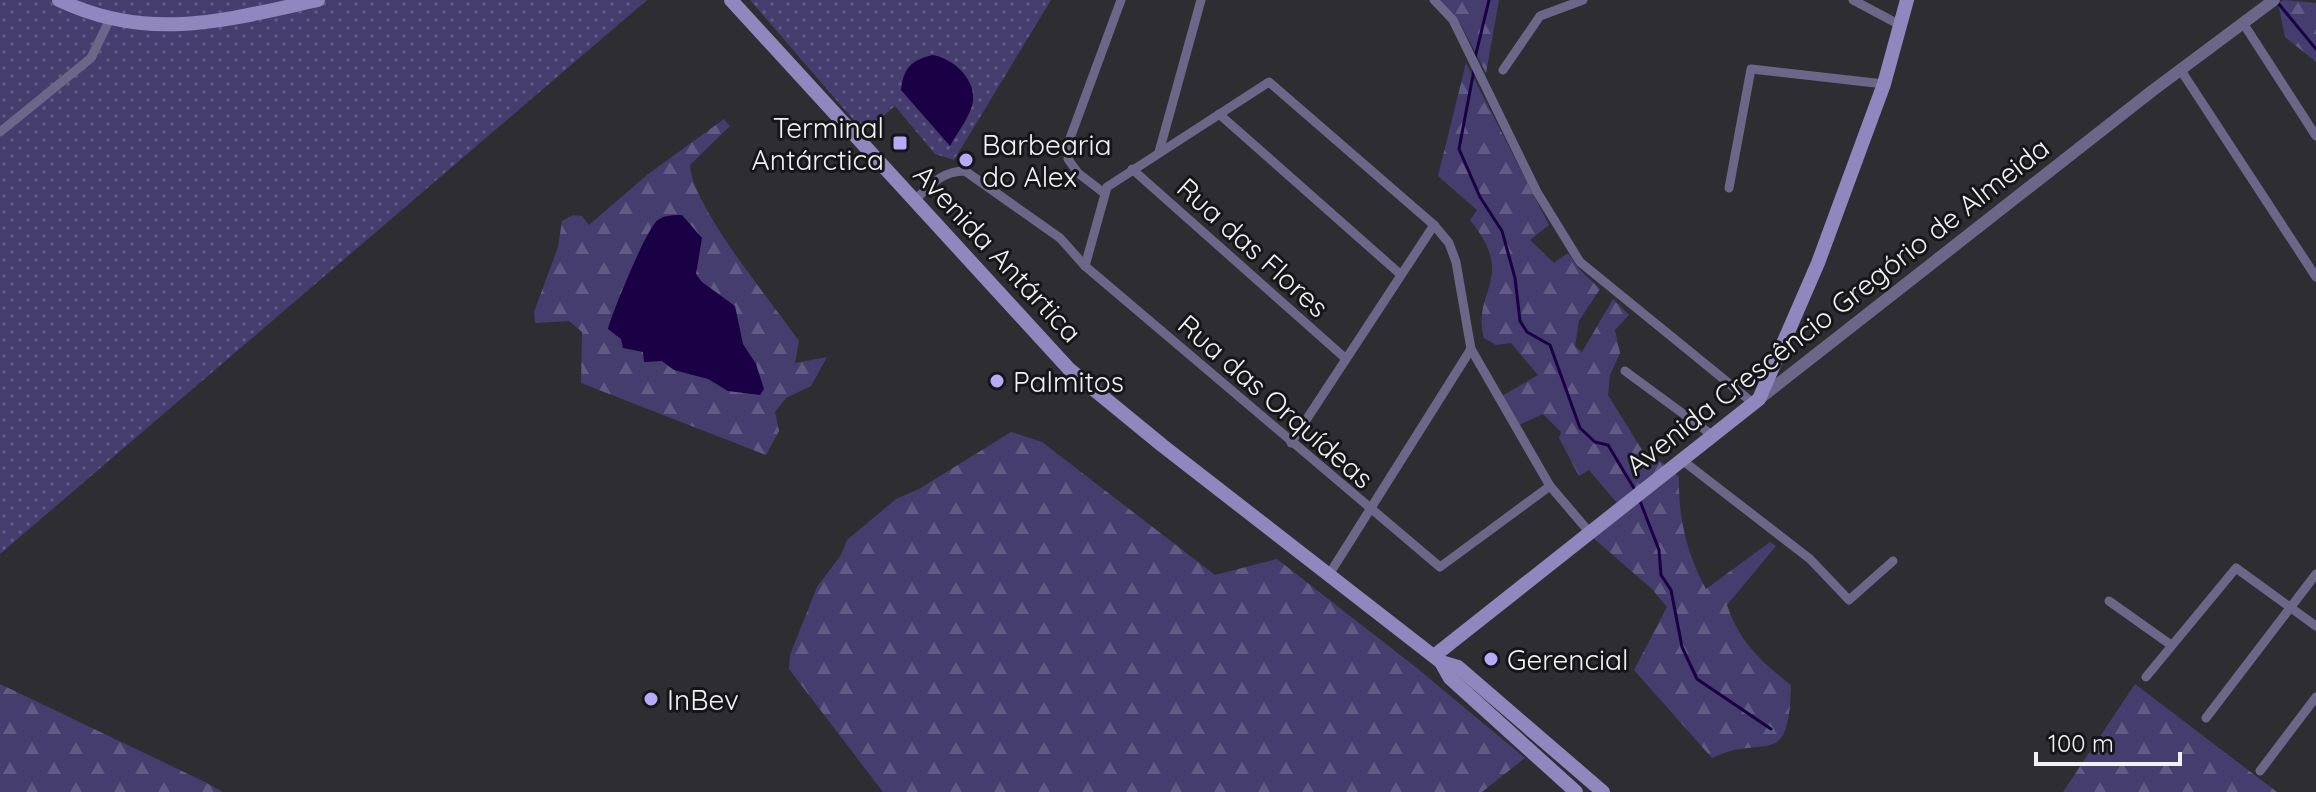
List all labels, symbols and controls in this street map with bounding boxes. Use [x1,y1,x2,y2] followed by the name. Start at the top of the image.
[752,110,884,177] place label: Terminal Antárctica
[982,127,1112,194] place label: Barbearia do Alex
[1618,130,2056,482] street label: Avenida Crescêncio Gregório de Almeida
[891,134,909,152] marker: Terminal Antárctica
[957,151,975,169] marker: Barbearia do Alex
[907,157,1089,349] street label: Avenida Antártica
[1170,170,1336,324] street label: Rua das Flores
[1171,307,1381,495] street label: Rua das Orquídeas
[1013,364,1124,399] place label: Palmitos
[988,372,1006,390] marker: Palmitos
[1507,642,1628,677] place label: Gerencial
[1482,650,1500,668] marker: Gerencial
[667,682,739,717] place label: InBev
[642,690,660,708] marker: InBev
[2036,716,2180,766] scale bar
[2048,728,2114,758] text: 100 m

